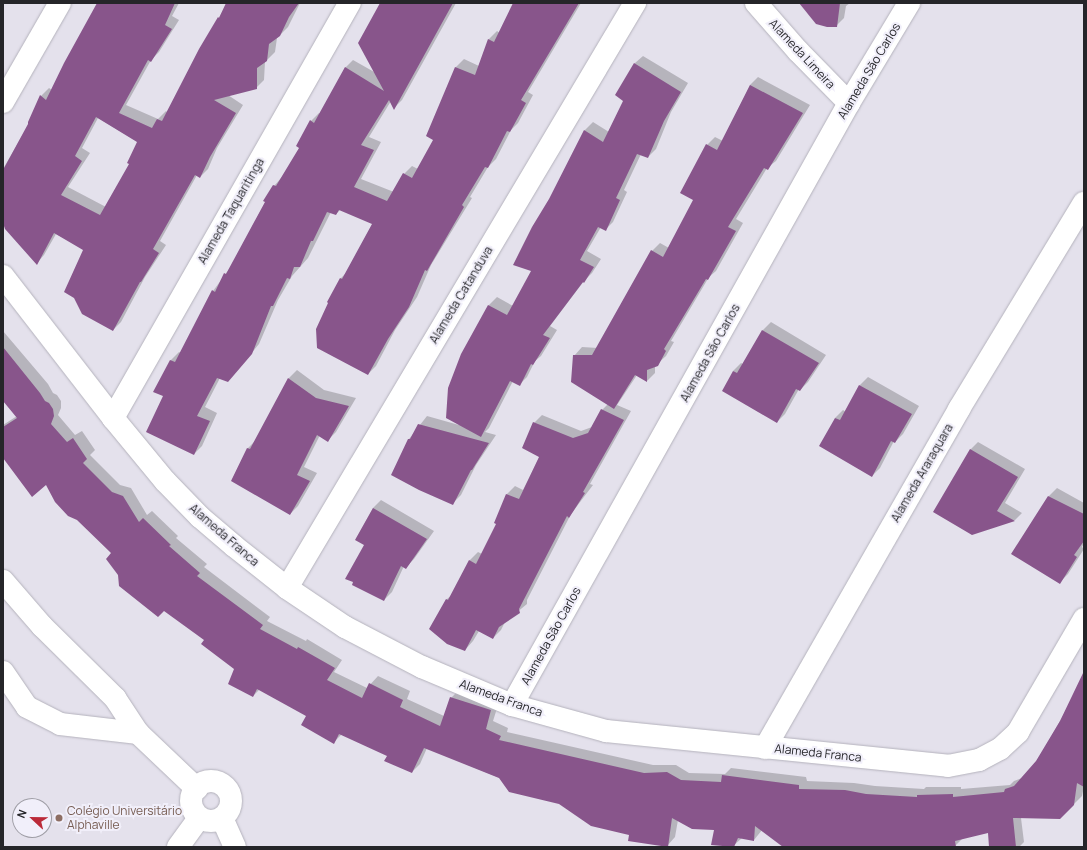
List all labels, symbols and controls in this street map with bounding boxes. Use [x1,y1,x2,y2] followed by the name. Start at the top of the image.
[766,16,838,92] street label: Alameda Limeira
[835,20,903,122] street label: Alameda São Carlos
[195,155,267,267] street label: Alameda Taquaritinga
[426,244,496,346] street label: Alameda Catanduva
[677,302,743,404] street label: Alameda São Carlos
[888,421,956,525] street label: Alameda Araraquara
[186,501,262,569] street label: Alameda Franca
[518,585,584,687] street label: Alameda São Carlos
[457,676,545,720] street label: Alameda Franca
[774,741,862,765] street label: Alameda Franca
[12,798,52,838] north arrow
[67,804,182,832] place label: Colégio Universitário Alphaville
[13,807,30,820] text: N
[54,813,64,823] marker: Colégio Universitário Alphaville

